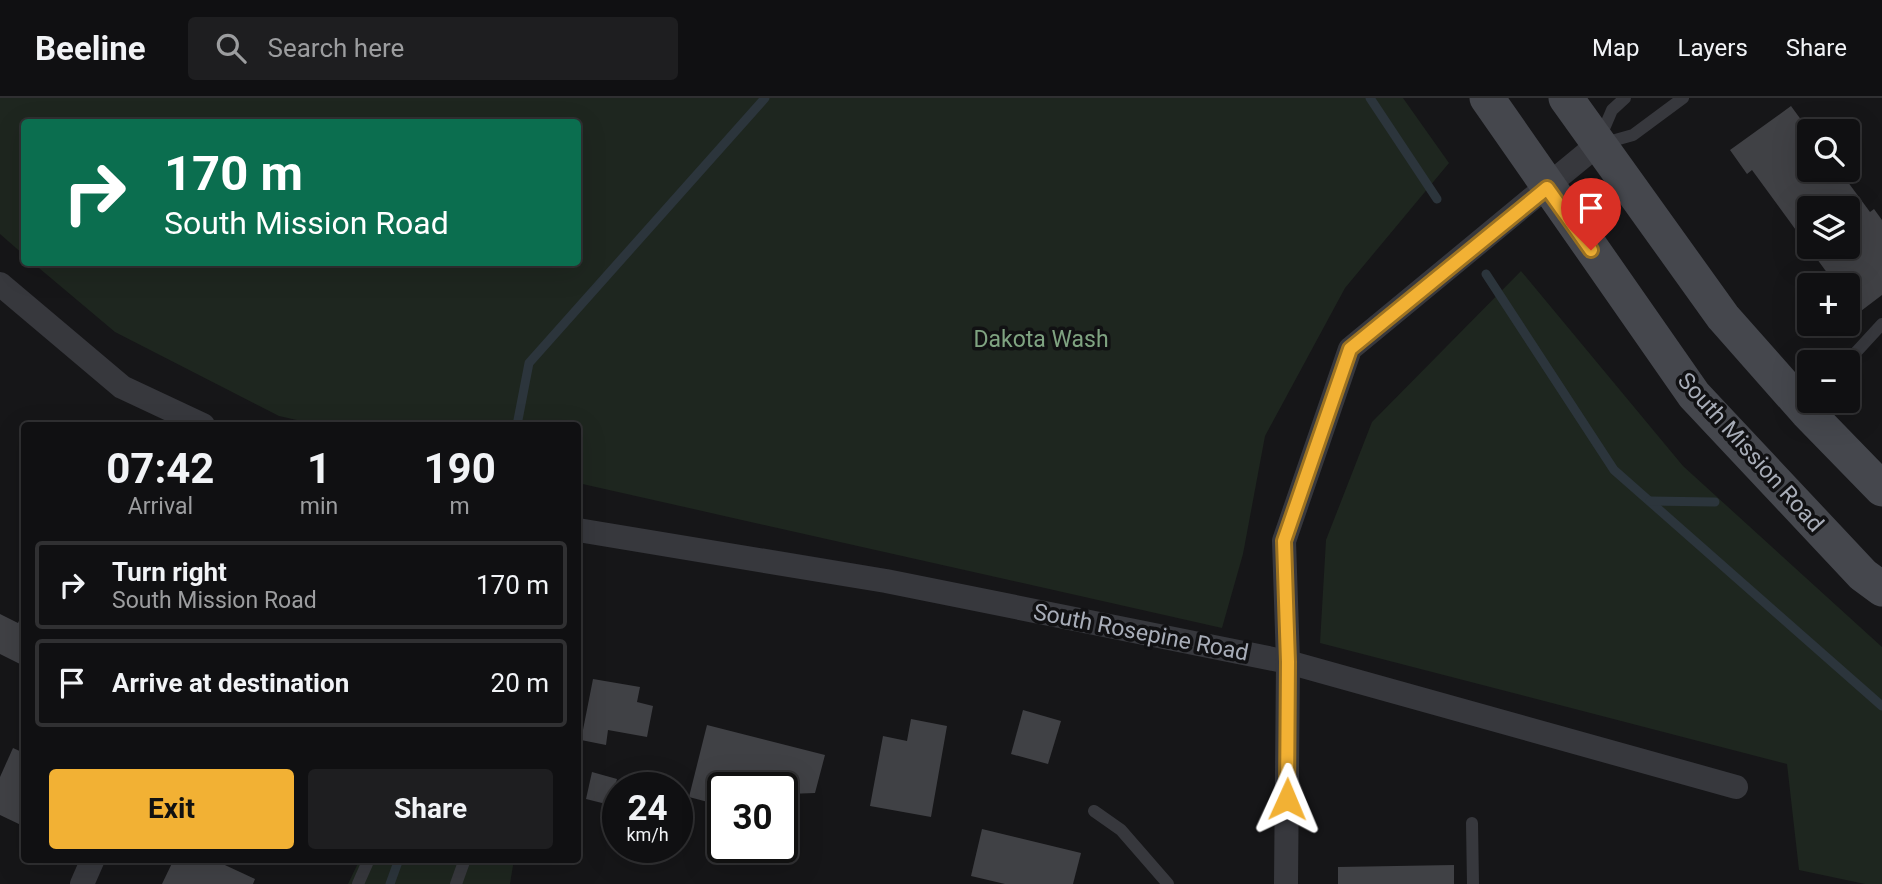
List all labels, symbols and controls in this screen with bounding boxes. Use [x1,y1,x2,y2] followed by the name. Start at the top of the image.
[188,17,678,80] search box
[35,29,146,68] text: Beeline
[212,29,250,67] icon: search
[268,33,404,63] text: Search here
[1592,34,1640,62] text: Map
[1678,34,1748,62] text: Layers
[1786,34,1847,62] text: Share
[1797,119,1860,413] map controls
[1797,119,1860,182] button: search
[164,145,303,202] text: 170 m
[49,147,140,238] icon: right
[1561,178,1621,250] pin
[1572,189,1610,227] icon: arrive
[1797,196,1860,259] button: layers
[164,204,449,242] text: South Mission Road
[1797,273,1860,336] button: +
[973,326,1109,353] park label: Dakota Wash
[1797,350,1860,413] button: −
[1672,367,1829,537] street label: South Mission Road
[106,444,214,493] text: 07:42
[307,444,331,493] text: 1
[423,444,496,493] text: 190
[128,493,193,520] text: Arrival
[300,493,338,520] text: min
[450,493,470,520] text: m
[112,557,227,587] text: Turn right
[53,566,91,604] icon: right
[476,570,549,600] text: 170 m
[112,587,317,614] text: South Mission Road
[1031,598,1251,667] street label: South Rosepine Road
[53,664,91,702] icon: arrive
[112,668,349,698] text: Arrive at destination
[491,668,549,698] text: 20 m
[1250,762,1324,836] position arrow
[49,769,294,849] button: Exit
[308,769,553,849] button: Share
[707,772,798,863] speed limit sign: 30
[627,788,668,829] text: 24
[626,824,669,845] text: km/h

